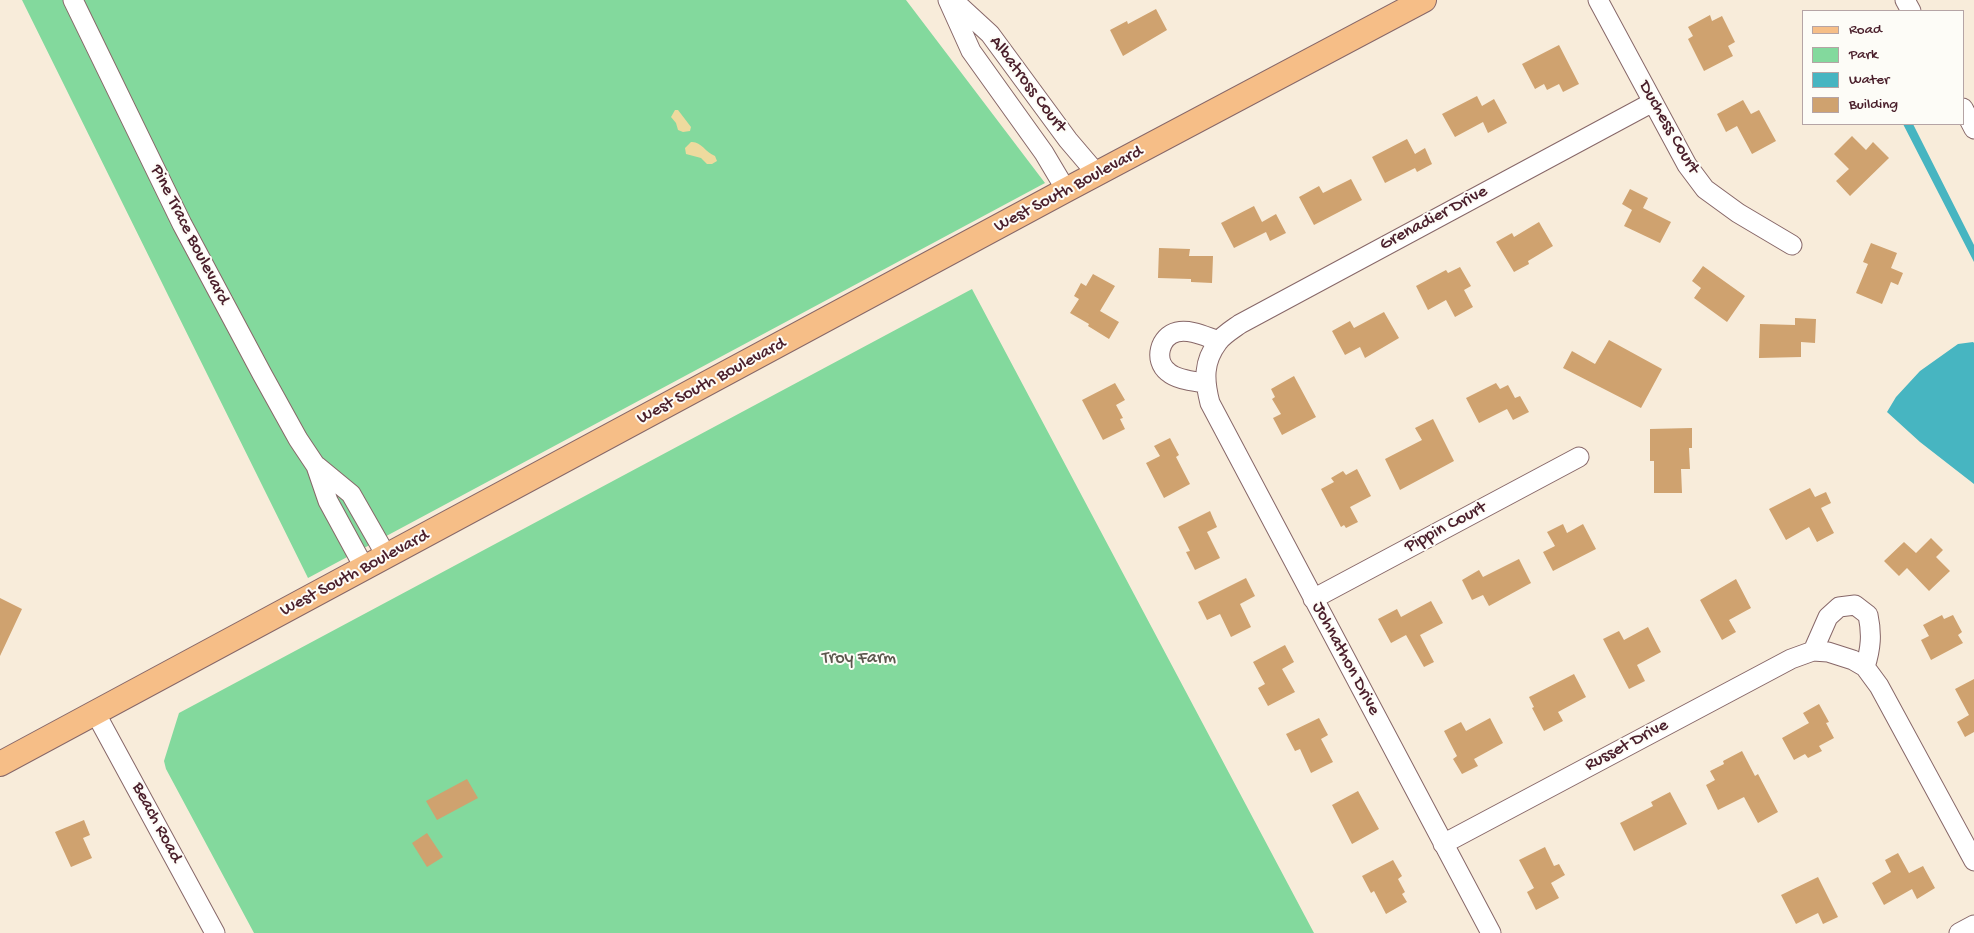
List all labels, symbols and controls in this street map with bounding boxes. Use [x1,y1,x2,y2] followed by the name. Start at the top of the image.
[1802,10,1964,125] legend
[1849,21,1882,39] text: Road
[983,32,1071,138] street label: Albatross Court
[1849,46,1878,64] text: Park
[1849,71,1889,89] text: Water
[1633,78,1703,178] street label: Duchess Court
[1849,96,1898,114] text: Building
[991,142,1147,238] street label: West South Boulevard
[144,161,234,309] street label: Pine Trace Boulevard
[1376,181,1492,257] street label: Grenadier Drive
[634,334,790,430] street label: West South Boulevard
[1401,497,1491,559] street label: Pippin Court
[277,526,433,622] street label: West South Boulevard
[1306,599,1384,719] street label: Johnathon Drive
[822,648,896,670] park label: Troy Farm
[1582,715,1672,777] street label: Russet Drive
[126,779,186,867] street label: Beach Road

